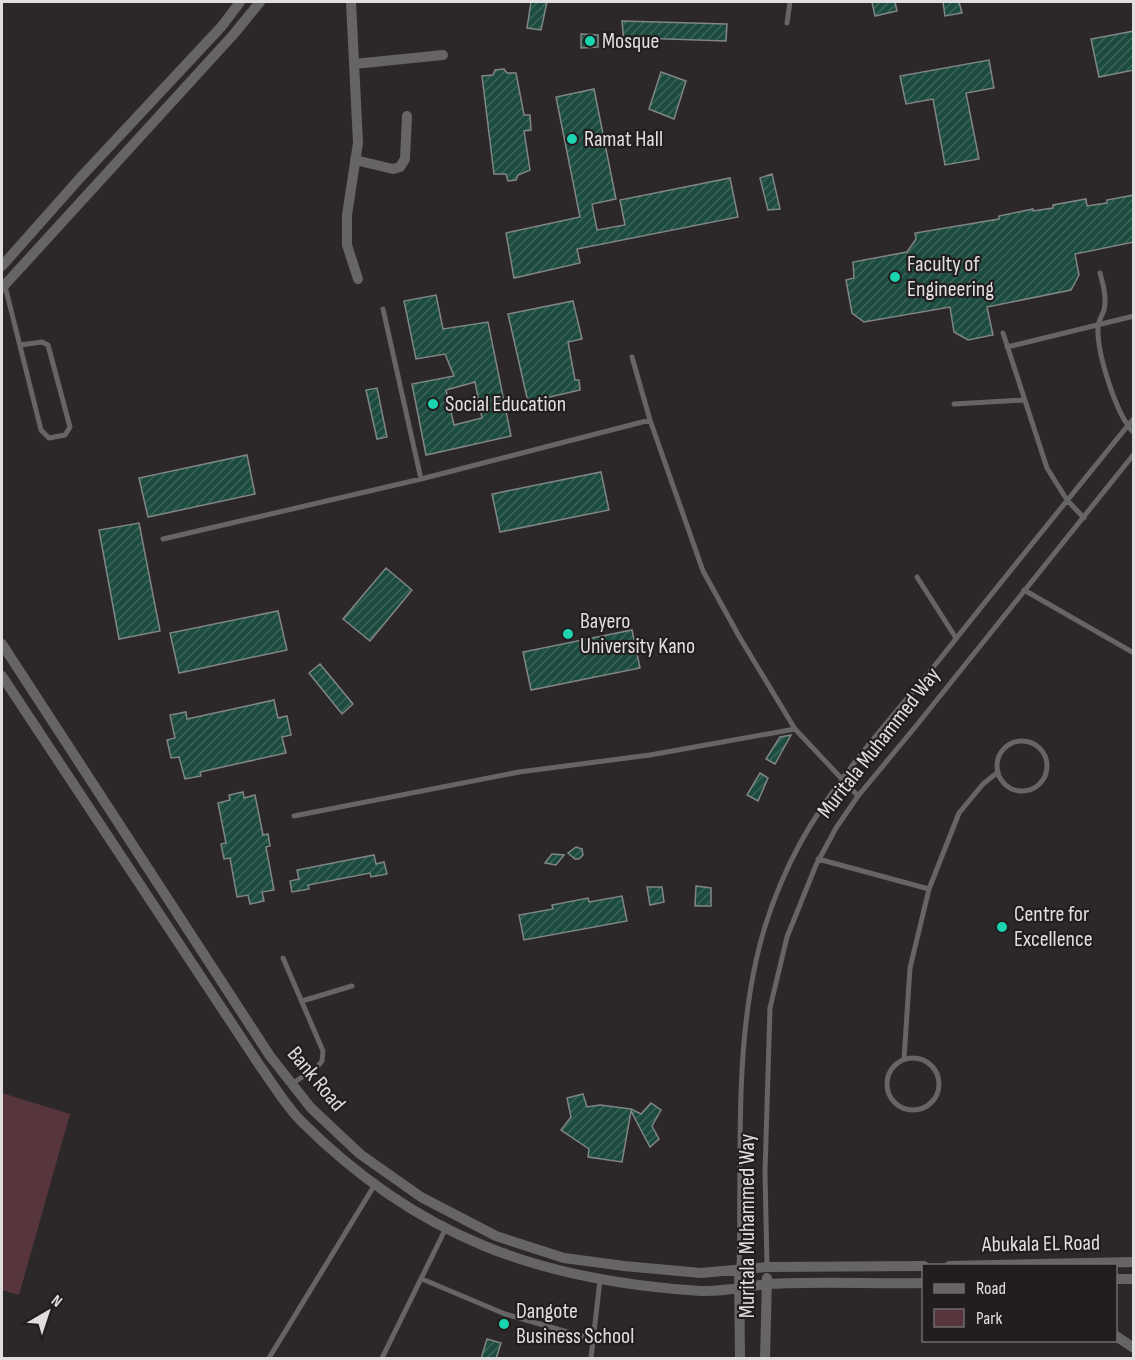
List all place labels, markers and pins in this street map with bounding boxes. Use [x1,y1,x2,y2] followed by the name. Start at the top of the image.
[602,28,659,55] place label: Mosque
[583,34,597,48] marker: Mosque
[584,126,663,153] place label: Ramat Hall
[565,132,579,146] marker: Ramat Hall
[907,251,994,303] place label: Faculty of Engineering
[888,270,902,284] marker: Faculty of Engineering
[445,391,566,418] place label: Social Education
[426,397,440,411] marker: Social Education
[580,608,695,660] place label: Bayero University Kano
[561,627,575,641] marker: Bayero University Kano
[1014,901,1093,953] place label: Centre for Excellence
[995,920,1009,934] marker: Centre for Excellence
[516,1298,634,1350] place label: Dangote Business School
[497,1317,511,1331] marker: Dangote Business School

